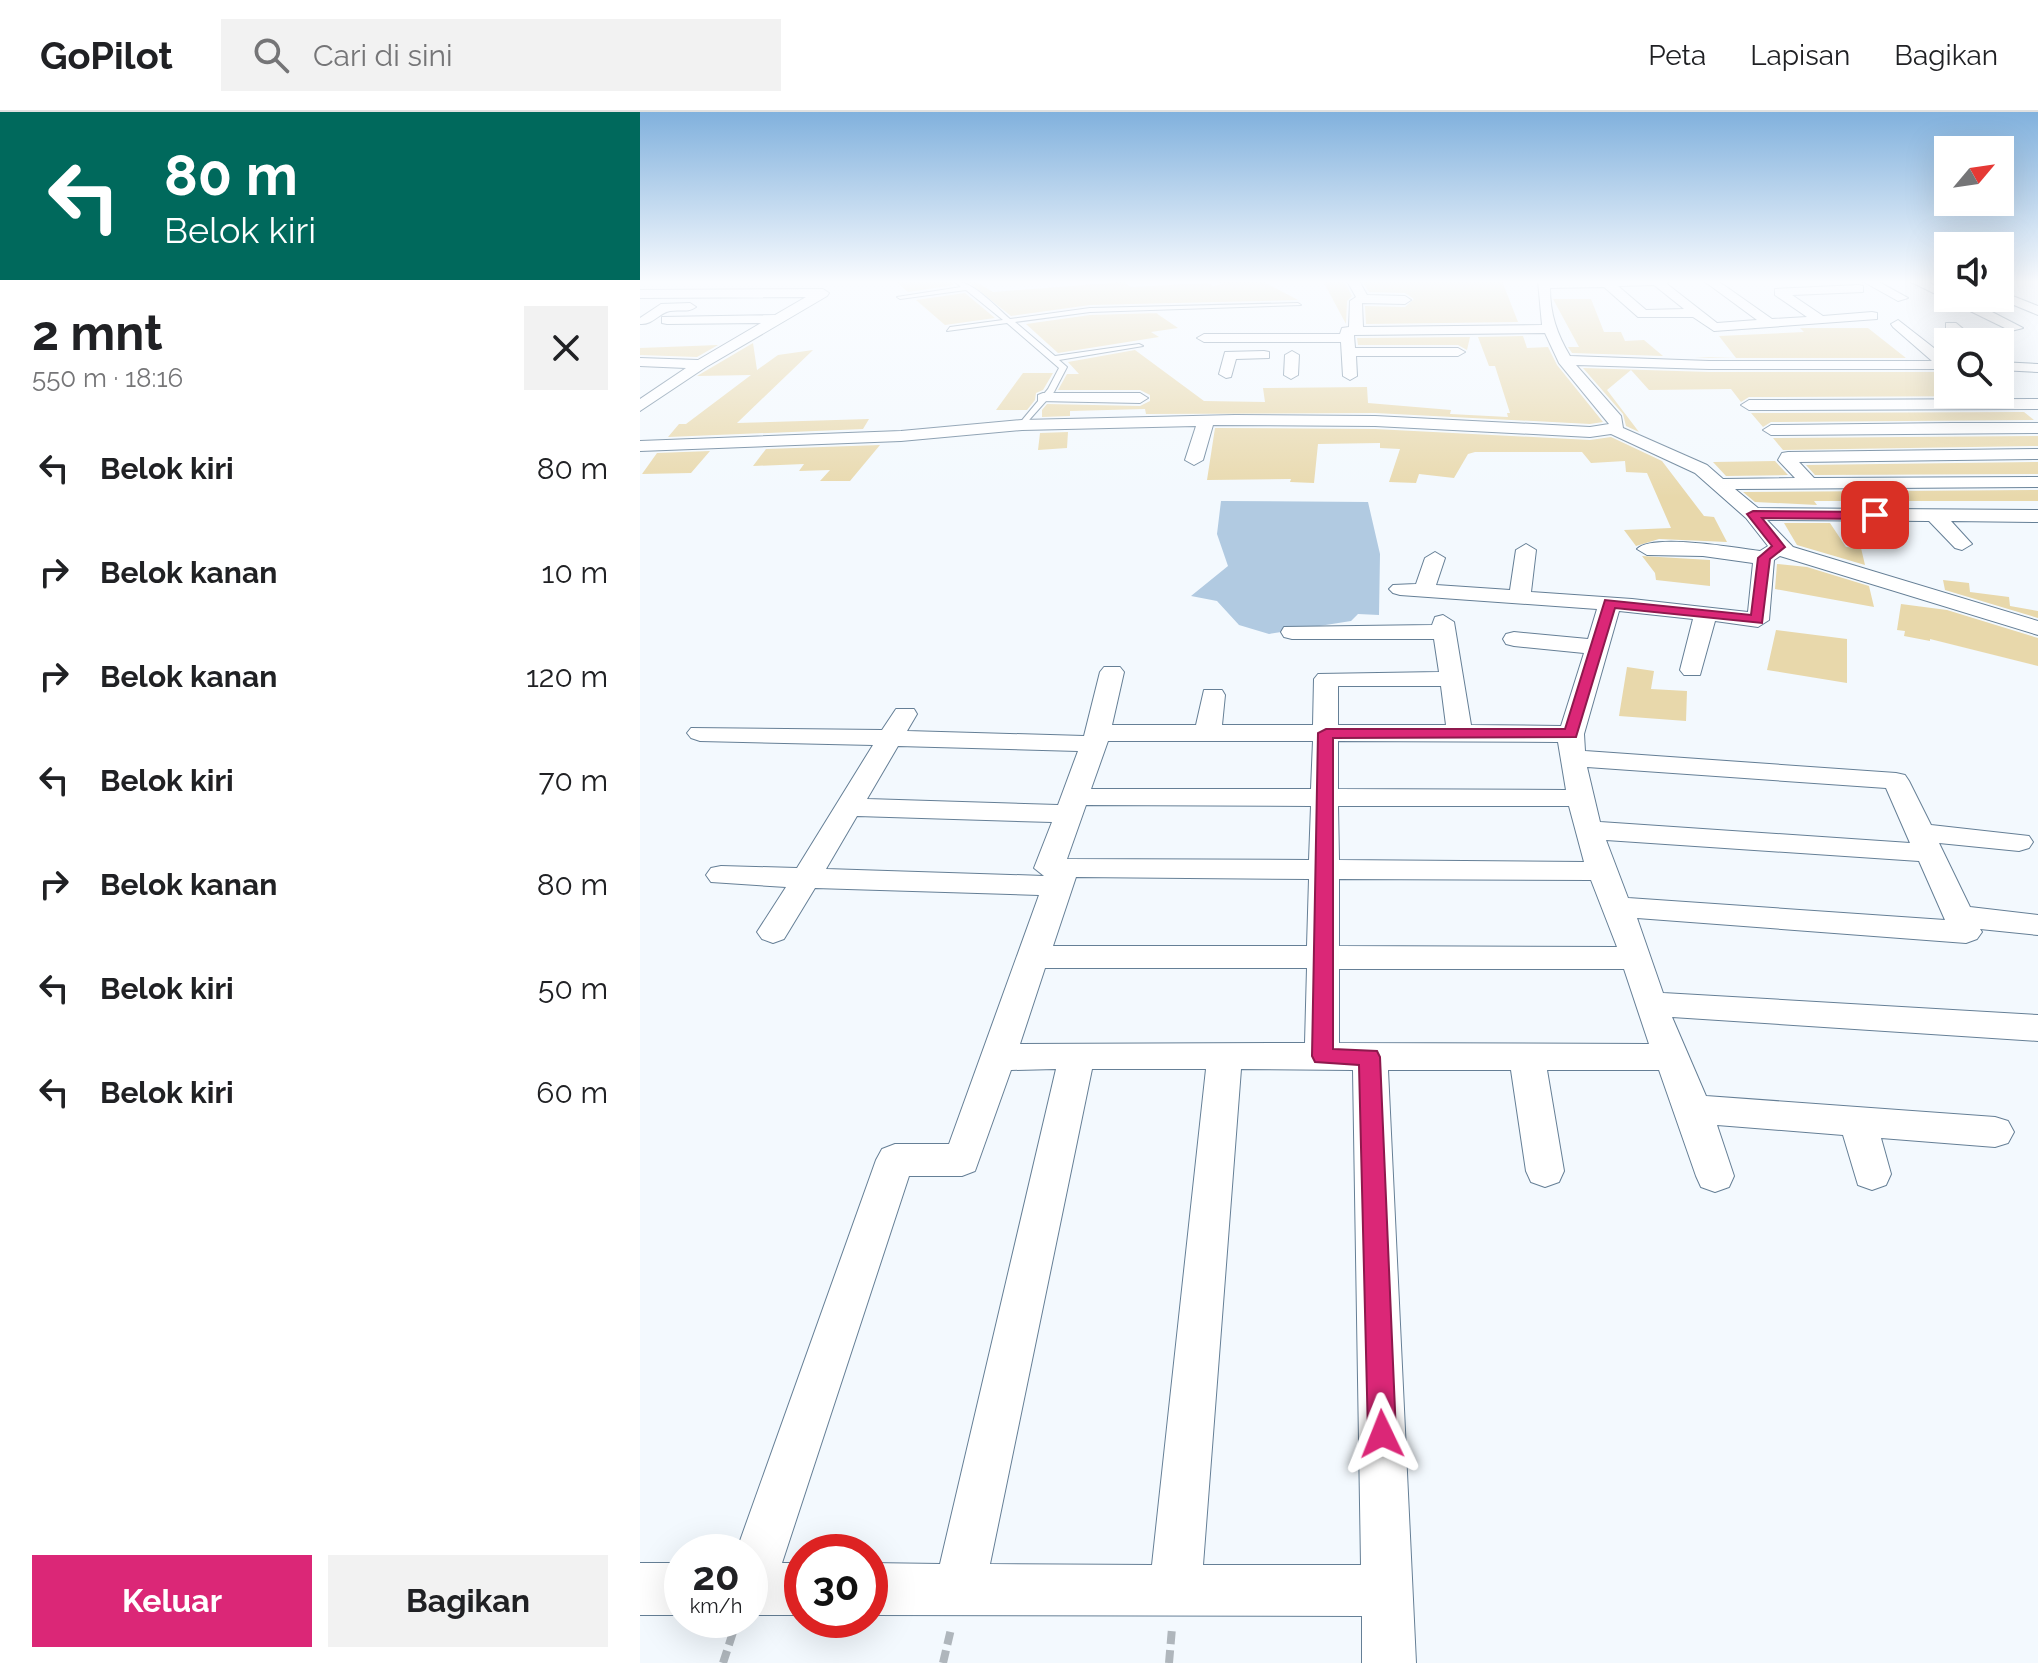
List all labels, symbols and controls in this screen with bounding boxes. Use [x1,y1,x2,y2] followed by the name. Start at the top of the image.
[221,19,781,91] search box
[40,33,173,78] text: GoPilot
[249,33,293,77] icon: search
[313,38,453,73] text: Cari di sini
[1648,39,1706,72] text: Peta
[1750,39,1850,72] text: Lapisan
[1894,39,1998,72] text: Bagikan
[1934,136,2014,216] north arrow
[1934,136,2014,408] map controls
[164,142,298,208] text: 80 m
[32,144,136,248] icon: left
[164,209,316,251] text: Belok kiri
[1934,232,2014,312] button: sound
[32,305,163,361] text: 2 mnt
[524,306,608,390] button: close
[1934,328,2014,408] button: search
[32,363,183,393] text: 550 m · 18:16
[32,446,76,490] icon: left
[100,451,234,486] text: Belok kiri
[537,451,608,486] text: 80 m
[1841,481,1909,549] pin
[1853,493,1897,537] icon: arrive
[32,550,76,594] icon: right
[100,555,277,590] text: Belok kanan
[542,555,608,590] text: 10 m
[32,654,76,698] icon: right
[100,659,277,694] text: Belok kanan
[526,659,608,694] text: 120 m
[32,758,76,802] icon: left
[100,763,234,798] text: Belok kiri
[538,763,608,798] text: 70 m
[32,862,76,906] icon: right
[100,867,277,902] text: Belok kanan
[537,867,608,902] text: 80 m
[32,966,76,1010] icon: left
[100,971,234,1006] text: Belok kiri
[538,971,608,1006] text: 50 m
[32,1070,76,1114] icon: left
[100,1075,234,1110] text: Belok kiri
[536,1075,608,1110] text: 60 m
[1340,1392,1424,1476] position arrow
[784,1534,888,1638] speed limit sign: 30
[692,1552,740,1599] text: 20
[32,1555,312,1647] button: Keluar
[328,1555,608,1647] button: Bagikan
[690,1594,742,1618] text: km/h

